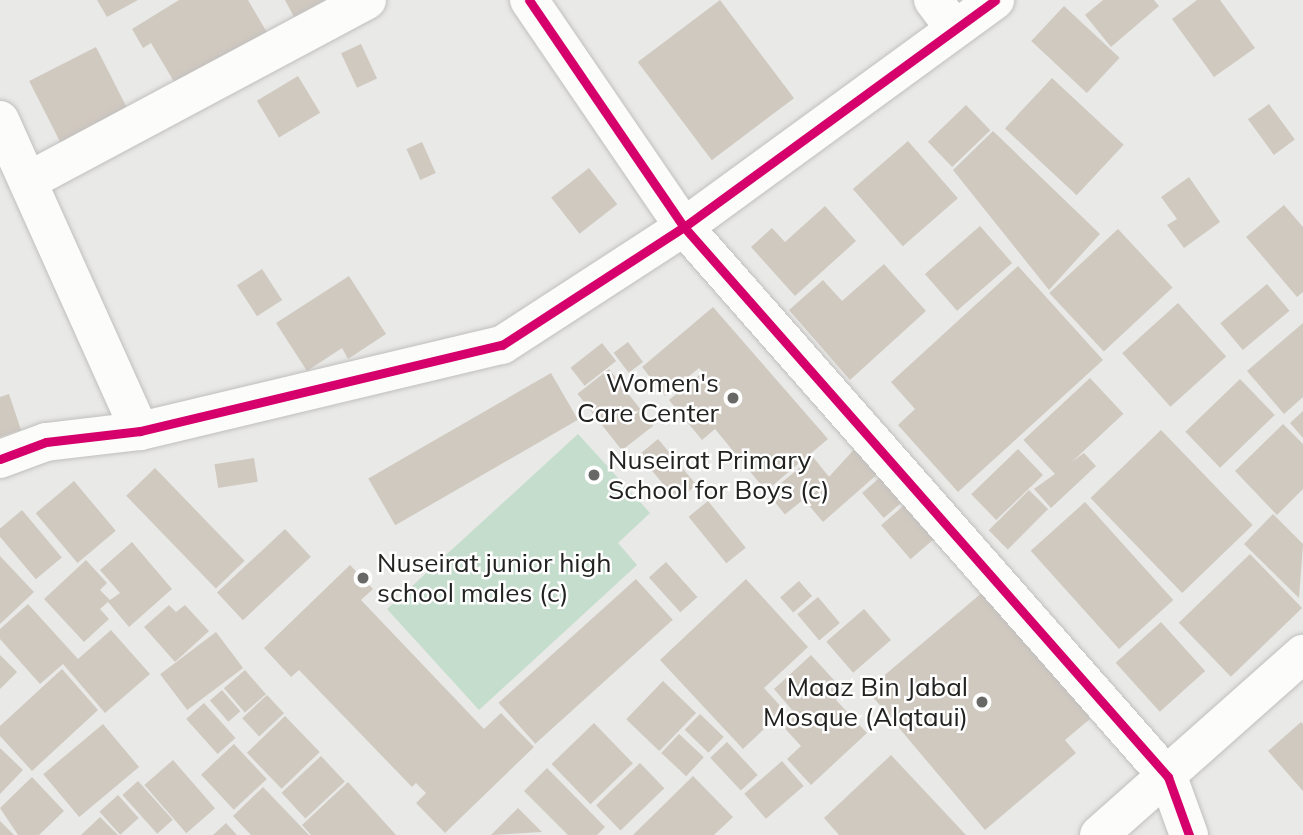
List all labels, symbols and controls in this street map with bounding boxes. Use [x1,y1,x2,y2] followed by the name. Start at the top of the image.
[577,367,719,428] place label: Women's Care Center
[725,390,741,406] marker: Women's Care Center
[608,444,829,505] place label: Nuseirat Primary School for Boys (c)
[586,467,602,483] marker: Nuseirat Primary School for Boys (c)
[377,547,611,608] place label: Nuseirat junior high school males (c)
[355,570,371,586] marker: Nuseirat junior high school males (c)
[763,671,968,732] place label: Maaz Bin Jabal Mosque (Alqtaui)
[974,694,990,710] marker: Maaz Bin Jabal Mosque (Alqtaui)

